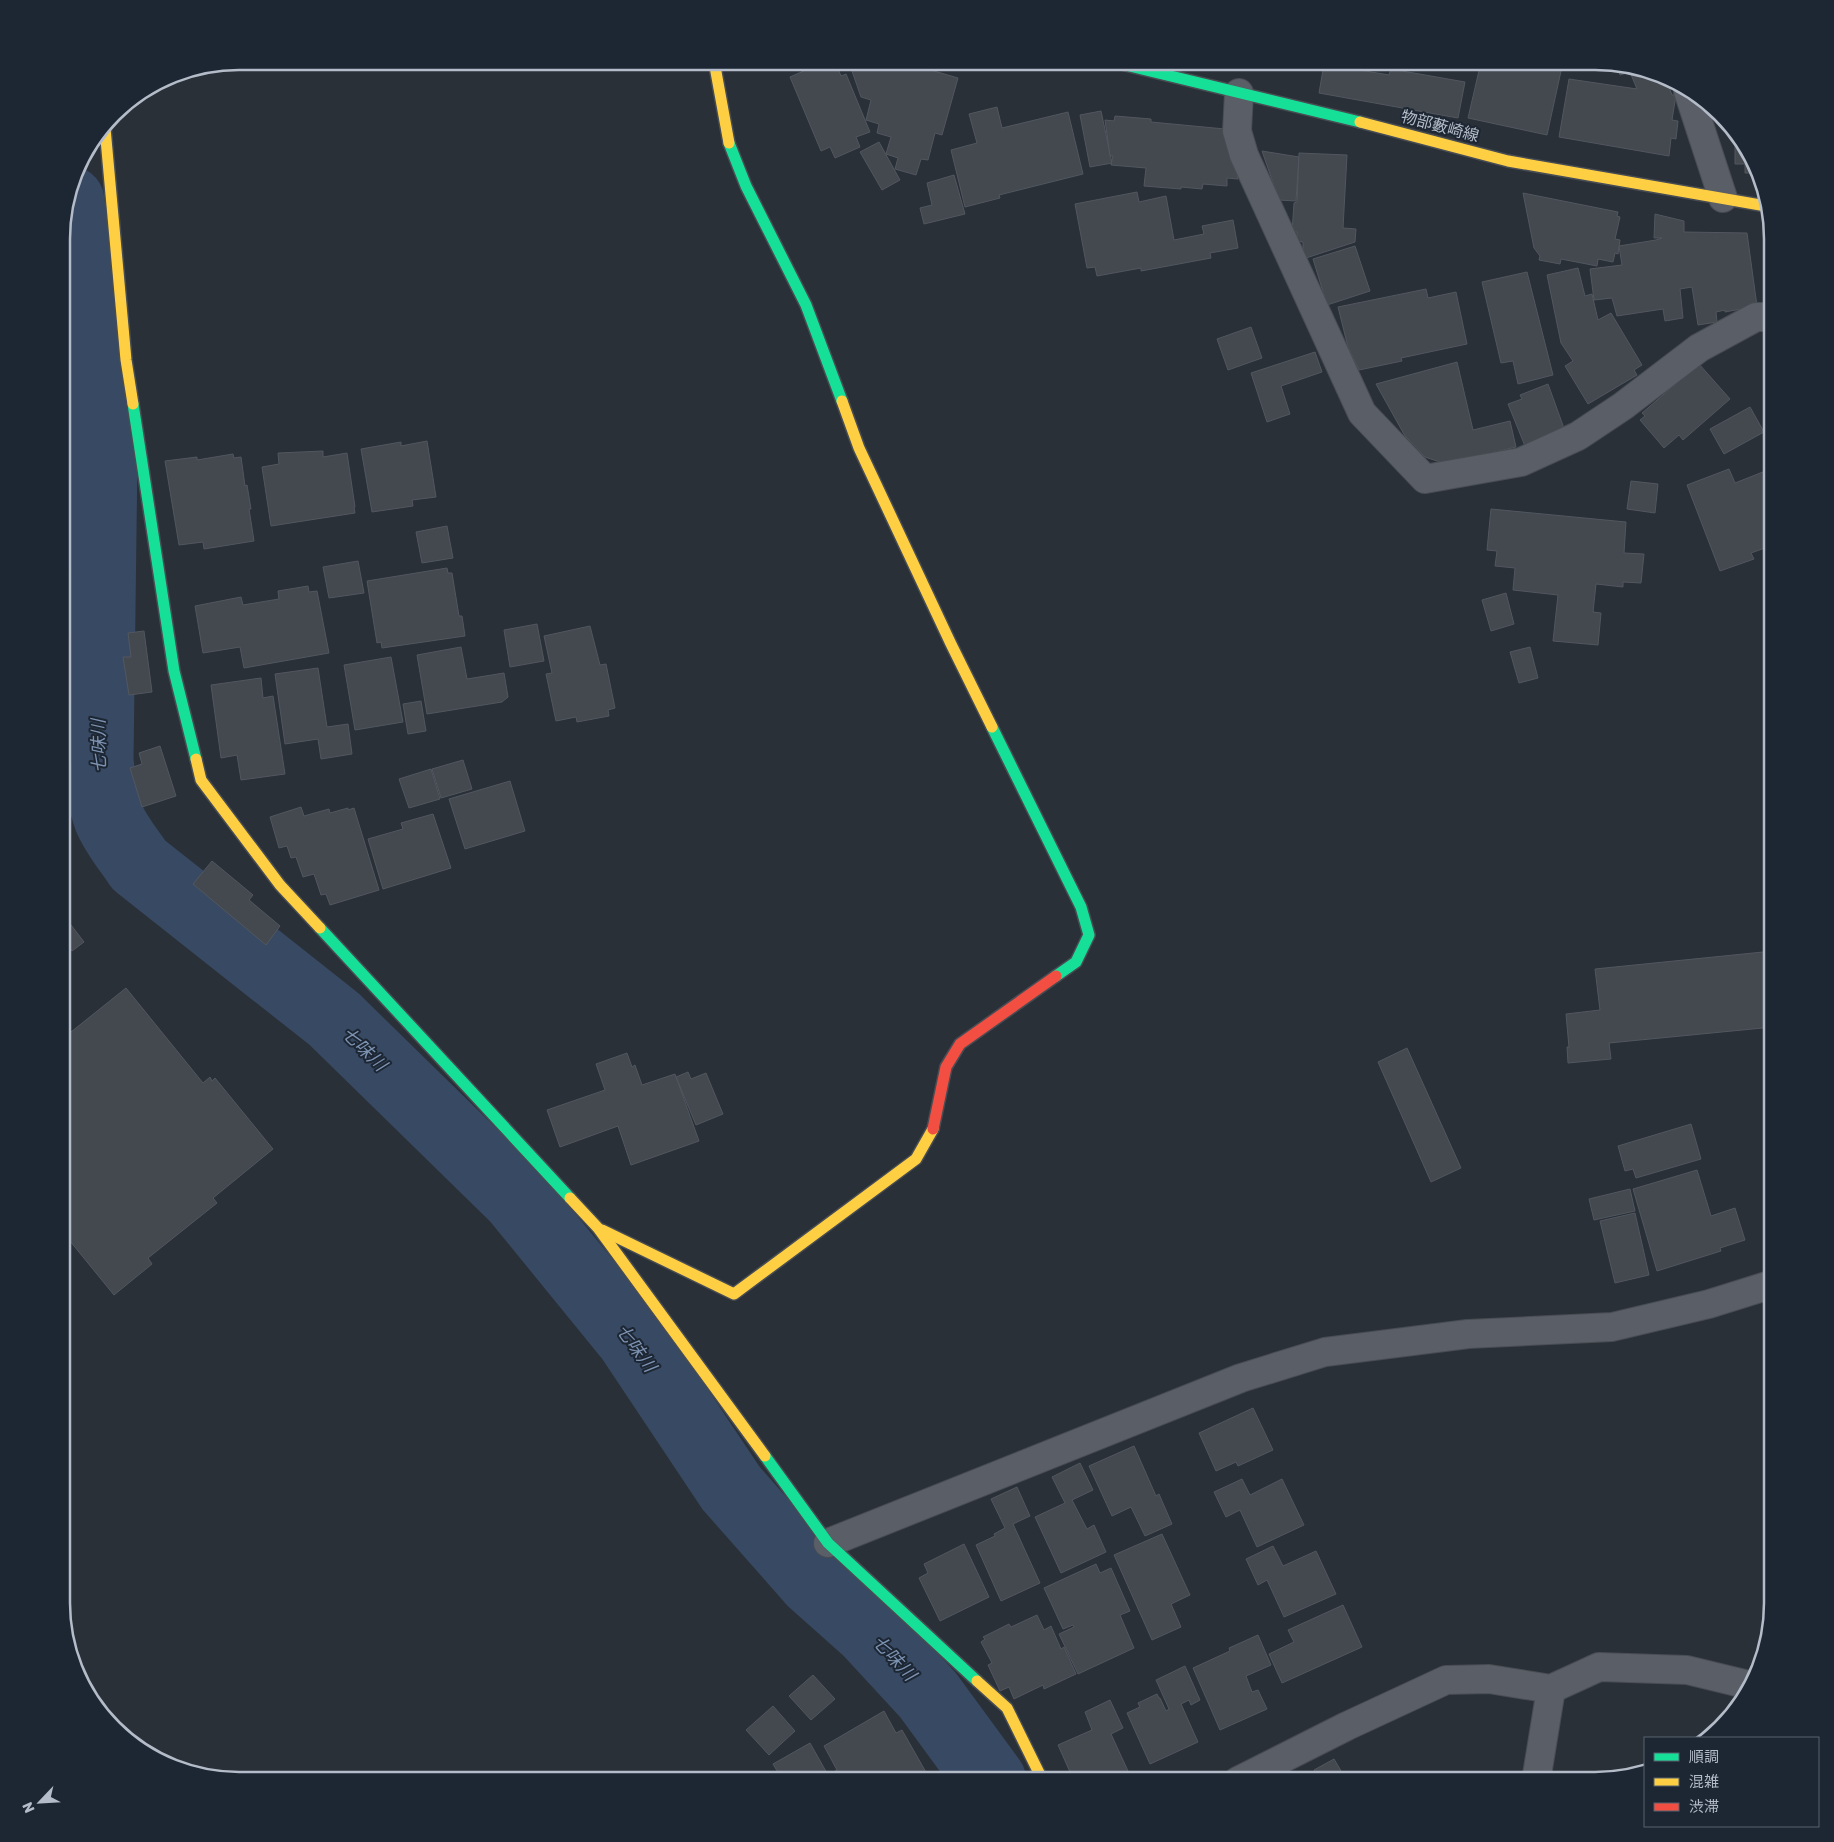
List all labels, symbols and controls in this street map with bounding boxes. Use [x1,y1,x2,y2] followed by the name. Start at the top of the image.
[1399,106,1481,146] street label: 物部藪崎線
[87,717,110,773] water label: 七味川
[337,1022,393,1077] water label: 七味川
[611,1320,662,1378] water label: 七味川
[868,1631,922,1687] water label: 七味川
[1644,1737,1819,1827] legend
[1689,1748,1719,1766] text: 順調
[1689,1773,1719,1791] text: 混雑
[15,1777,65,1827] north arrow
[1689,1798,1719,1816] text: 渋滞
[19,1799,39,1815] text: N

